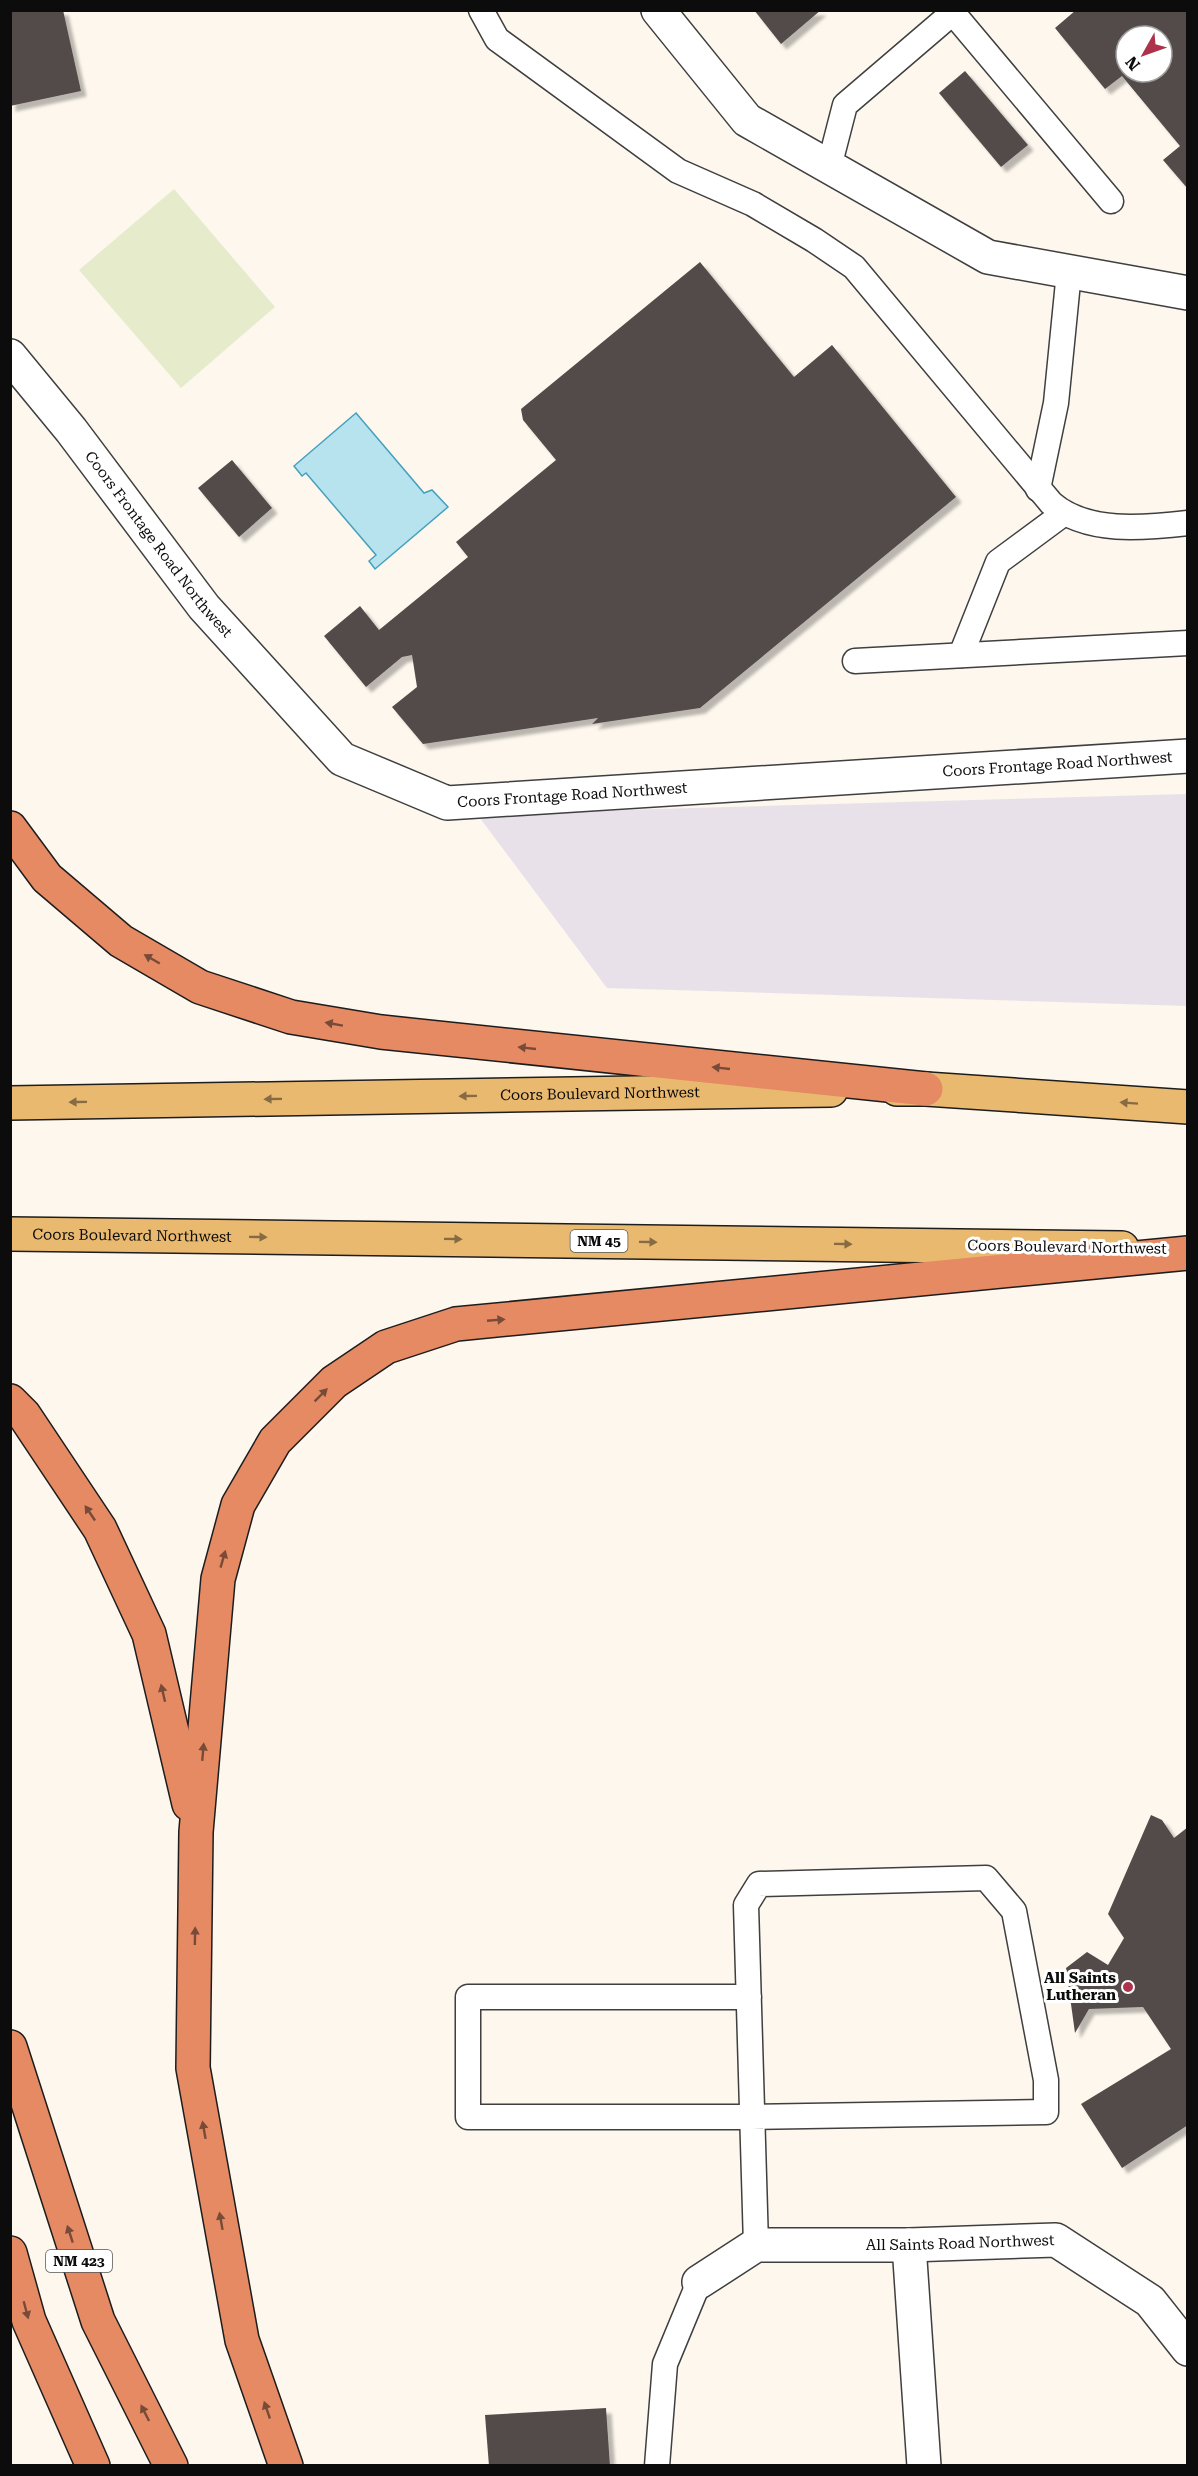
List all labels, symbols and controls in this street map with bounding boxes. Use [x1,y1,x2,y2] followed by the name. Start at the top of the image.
[1114,24,1174,84] north arrow
[1122,52,1144,74] text: N
[81,448,236,641] street label: Coors Frontage Road Northwest
[942,748,1173,781] street label: Coors Frontage Road Northwest
[457,779,688,811] street label: Coors Frontage Road Northwest
[143,954,160,964] one-way arrow
[324,1019,343,1028] one-way arrow
[518,1043,537,1053] one-way arrow
[712,1063,731,1072] one-way arrow
[500,1083,700,1104] street label: Coors Boulevard Northwest
[459,1091,478,1101] one-way arrow
[264,1094,283,1104] one-way arrow
[69,1097,88,1107] one-way arrow
[1120,1098,1139,1107] one-way arrow
[32,1225,232,1246] street label: Coors Boulevard Northwest
[570,1230,628,1252] road number: NM 45
[248,1232,267,1242] one-way arrow
[443,1234,462,1244] one-way arrow
[967,1236,1167,1258] street label: Coors Boulevard Northwest
[638,1237,657,1247] one-way arrow
[833,1239,852,1249] one-way arrow
[487,1315,506,1325] one-way arrow
[314,1388,328,1402] one-way arrow
[84,1506,96,1522] one-way arrow
[219,1550,228,1568] one-way arrow
[158,1683,167,1702] one-way arrow
[198,1743,207,1762] one-way arrow
[190,1927,200,1946] one-way arrow
[1044,1969,1116,2004] place label: All Saints Lutheran
[1121,1980,1135,1994] marker: All Saints Lutheran
[200,2121,209,2140] one-way arrow
[216,2212,225,2231] one-way arrow
[65,2225,74,2243] one-way arrow
[866,2231,1055,2254] street label: All Saints Road Northwest
[46,2250,112,2272] road number: NM 423
[21,2300,31,2319] one-way arrow
[261,2401,271,2419] one-way arrow
[140,2405,150,2422] one-way arrow

